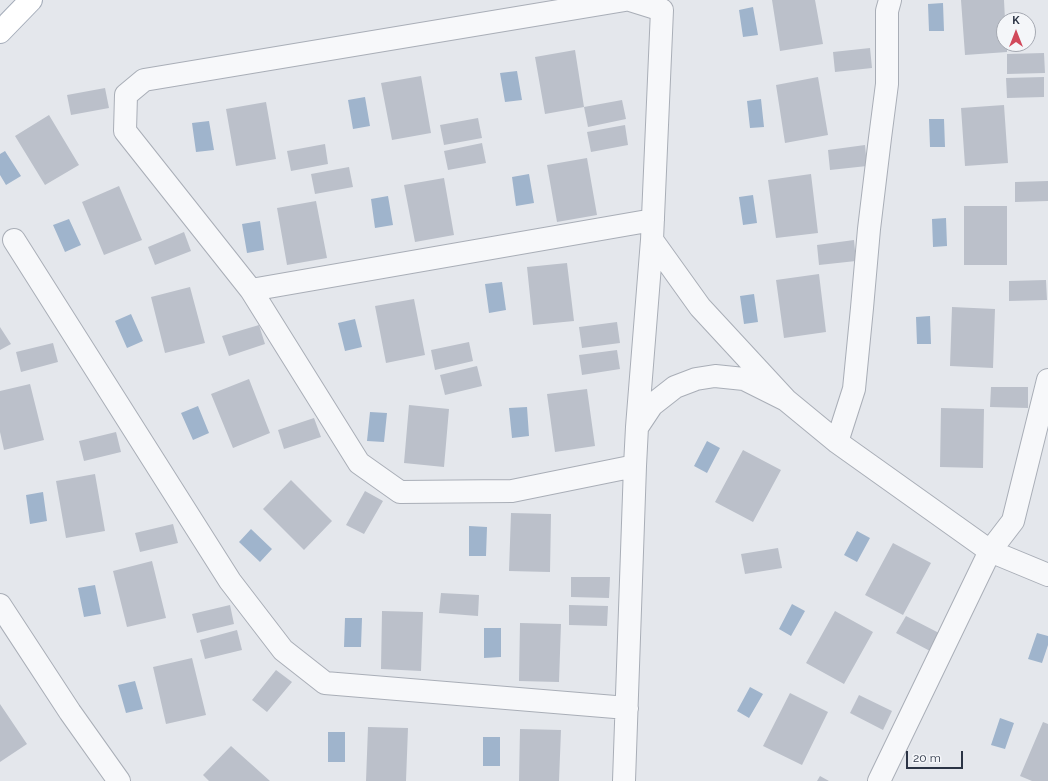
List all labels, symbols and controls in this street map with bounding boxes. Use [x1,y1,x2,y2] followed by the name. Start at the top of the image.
[996,12,1036,52] north arrow
[1012,14,1020,27] text: K
[908,743,965,769] scale bar
[913,751,941,765] text: 20 m

